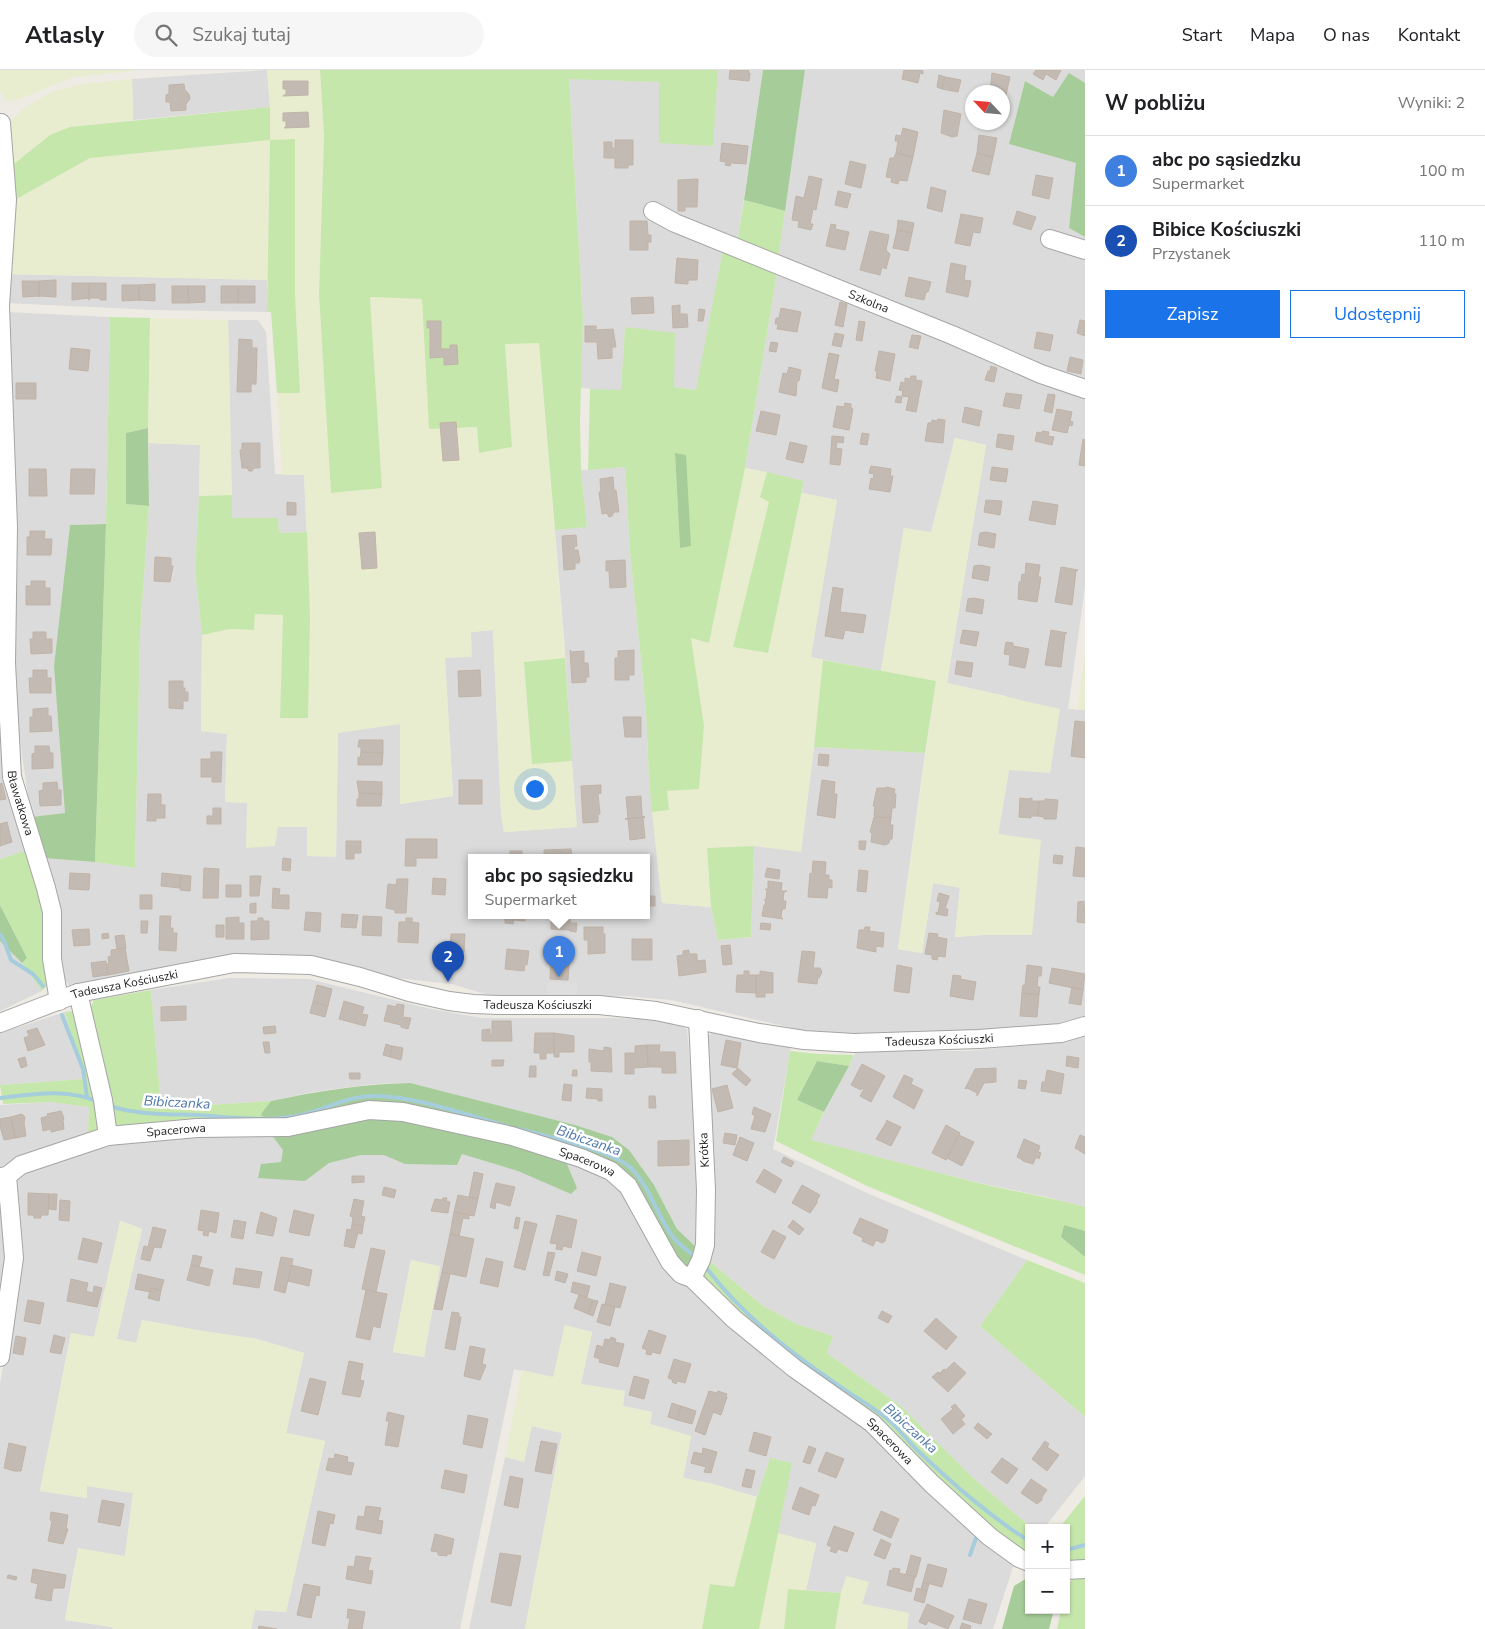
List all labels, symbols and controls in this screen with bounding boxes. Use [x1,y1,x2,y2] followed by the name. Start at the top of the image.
[134,12,484,57] search box
[25,19,104,51] text: Atlasly
[152,21,180,49] icon: search
[192,22,291,48] text: Szukaj tutaj
[1182,23,1222,47] text: Start
[1250,23,1295,47] text: Mapa
[1323,23,1370,47] text: O nas
[1398,23,1460,47] text: Kontakt
[965,85,1010,130] north arrow
[1105,89,1206,117] text: W pobliżu
[1398,92,1465,114] text: Wyniki: 2
[1152,147,1301,173] text: abc po sąsiedzku
[1116,160,1126,182] text: 1
[1418,160,1465,182] text: 100 m
[1152,173,1244,195] text: Supermarket
[1152,217,1301,243] text: Bibice Kościuszki
[1116,230,1126,252] text: 2
[1418,230,1465,252] text: 110 m
[1152,243,1230,265] text: Przystanek
[846,286,891,317] street label: Szkolna
[1105,290,1280,338] button: Zapisz
[1290,290,1465,338] button: Udostępnij
[4,770,37,838] street label: Bławatkowa
[522,776,548,802] your location
[468,854,650,919] popup
[484,863,634,889] text: abc po sąsiedzku
[484,889,577,911] text: Supermarket
[543,936,575,977] pin: 1
[432,941,464,982] pin: 2
[69,966,179,1003] street label: Tadeusza Kościuszki
[483,996,592,1013] street label: Tadeusza Kościuszki
[885,1030,994,1050] street label: Tadeusza Kościuszki
[143,1091,211,1114] water label: Bibiczanka
[146,1120,206,1141] street label: Spacerowa
[554,1121,623,1160] water label: Bibiczanka
[695,1132,713,1168] street label: Krótka
[557,1143,620,1180] street label: Spacerowa
[880,1399,942,1458] water label: Bibiczanka
[864,1414,916,1468] street label: Spacerowa
[1025,1524,1070,1614] map controls
[1025,1524,1070,1569] button: +
[1025,1569,1070,1614] button: −

